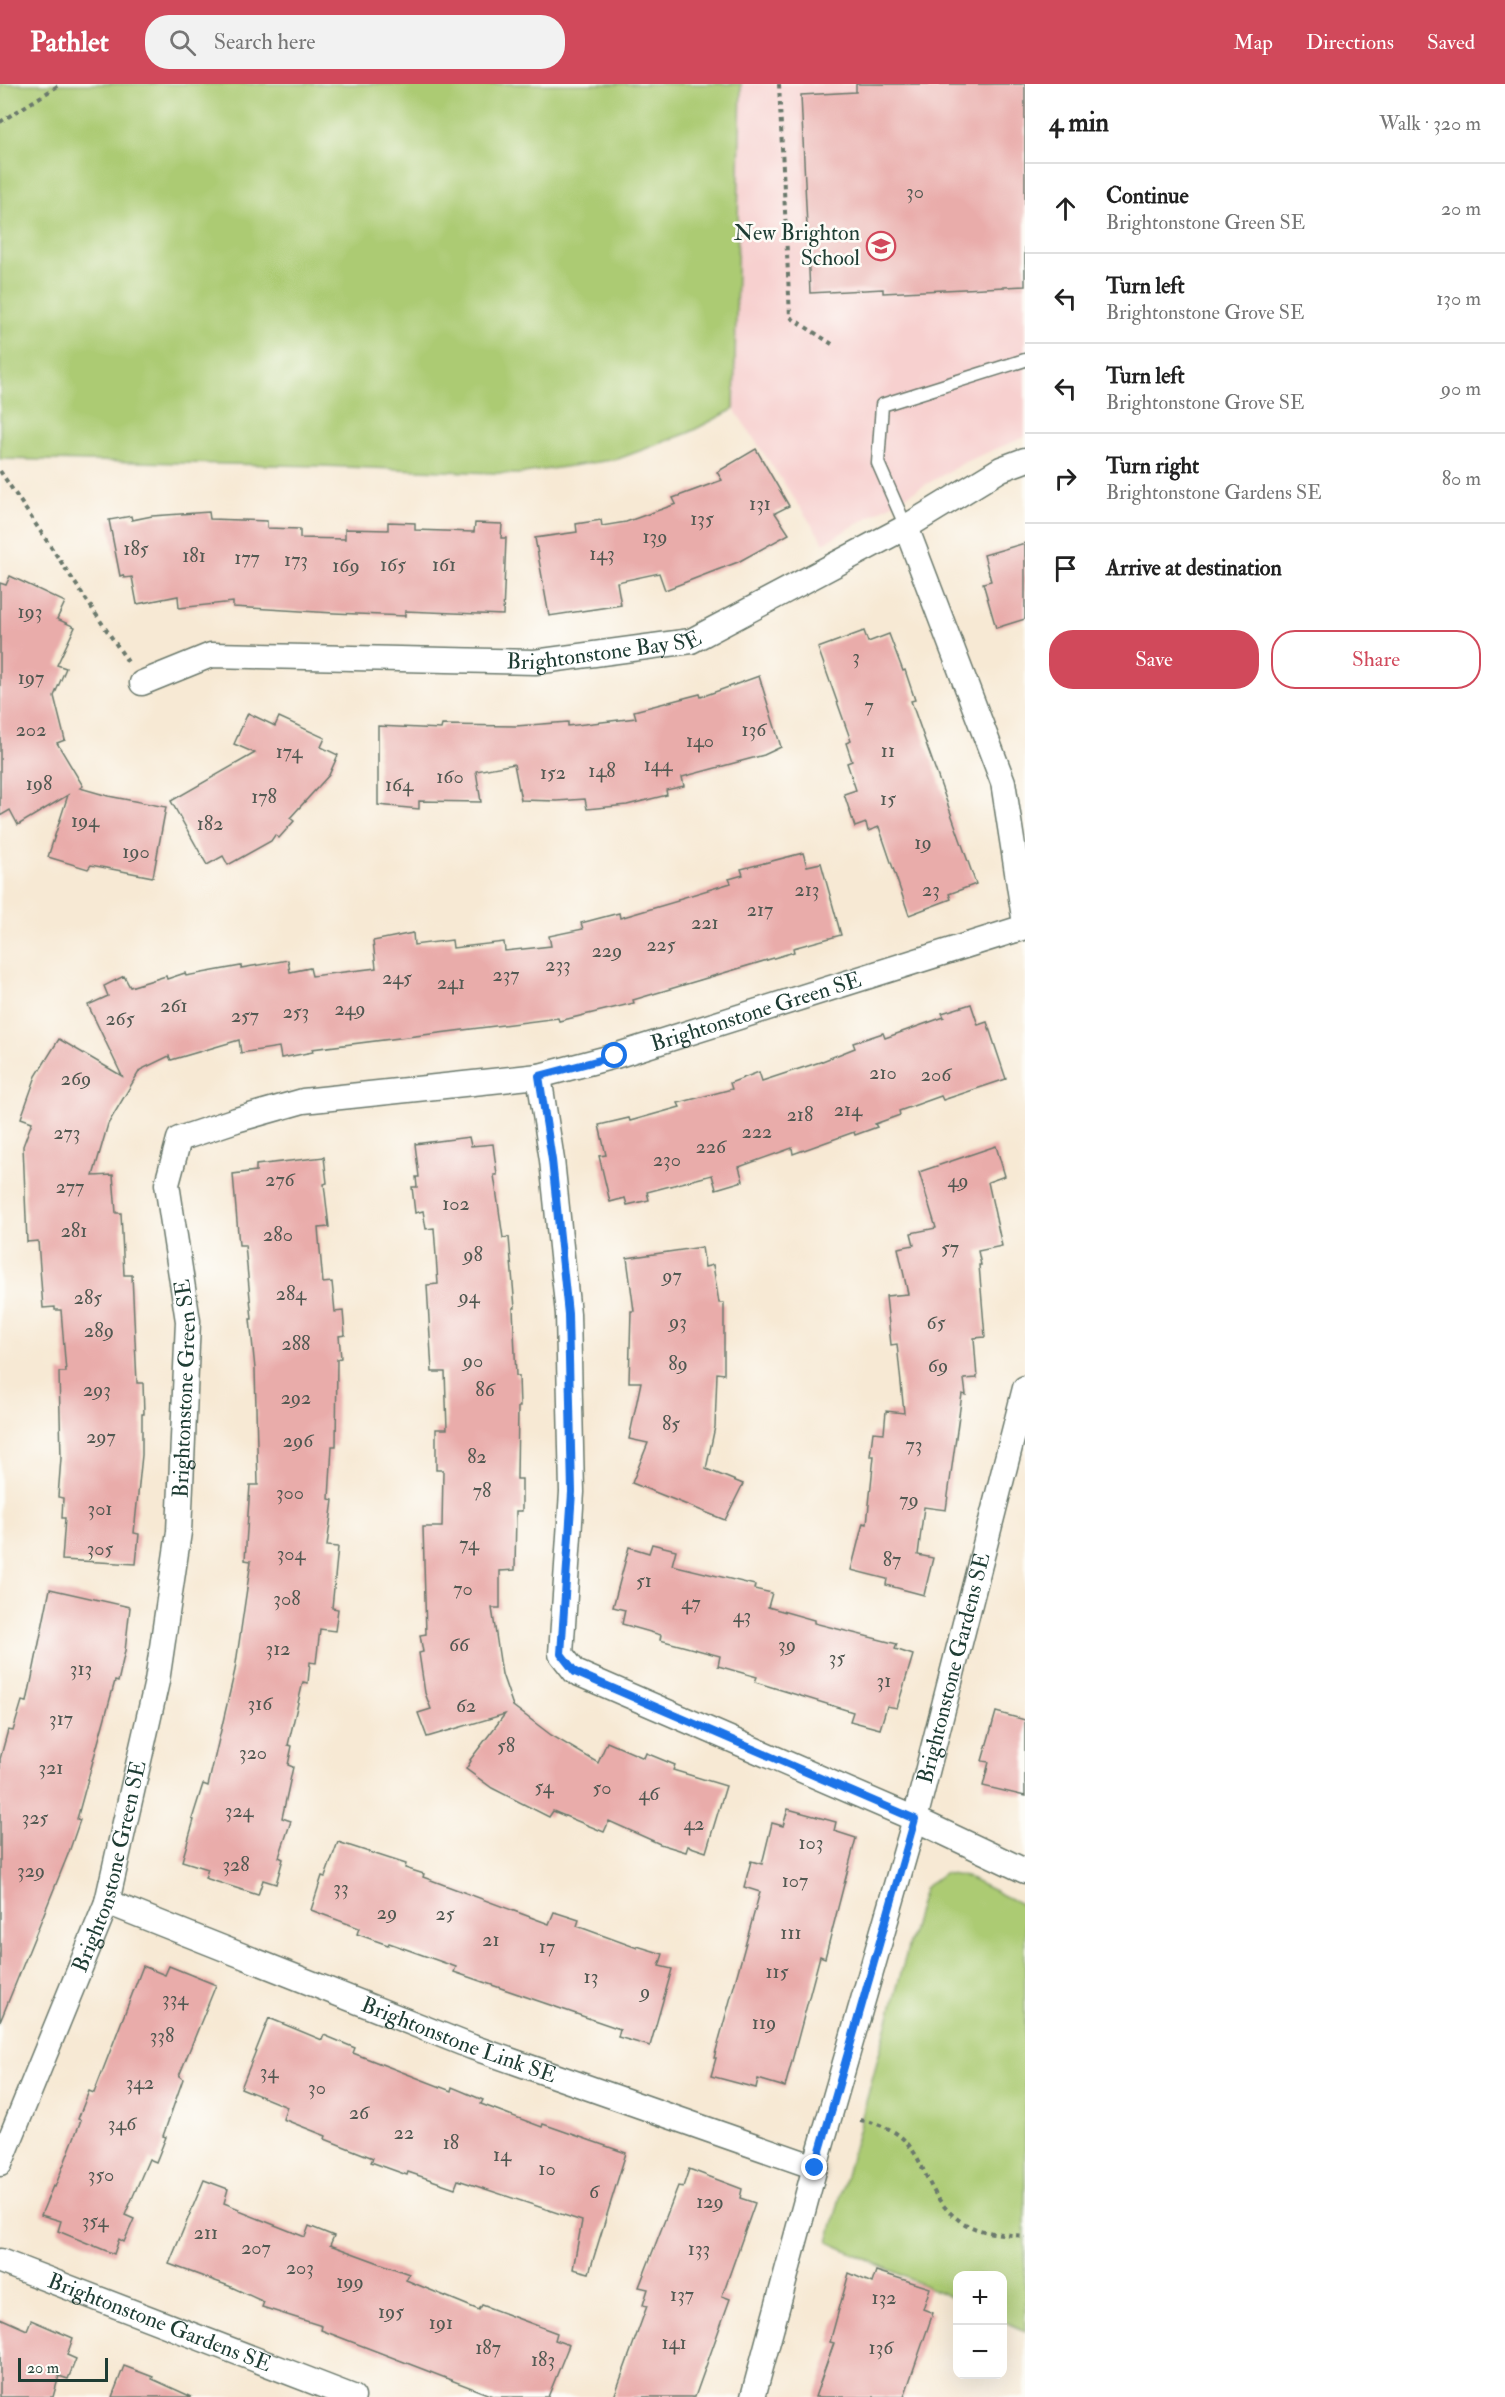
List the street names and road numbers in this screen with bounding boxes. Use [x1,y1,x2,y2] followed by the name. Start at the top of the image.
[506,624,706,676] street label: Brightonstone Bay SE
[647,965,865,1058] street label: Brightonstone Green SE
[166,1277,202,1498] street label: Brightonstone Green SE
[911,1550,996,1787] street label: Brightonstone Gardens SE
[66,1758,153,1976] street label: Brightonstone Green SE
[357,1990,560,2089] street label: Brightonstone Link SE
[44,2267,275,2378] street label: Brightonstone Gardens SE

